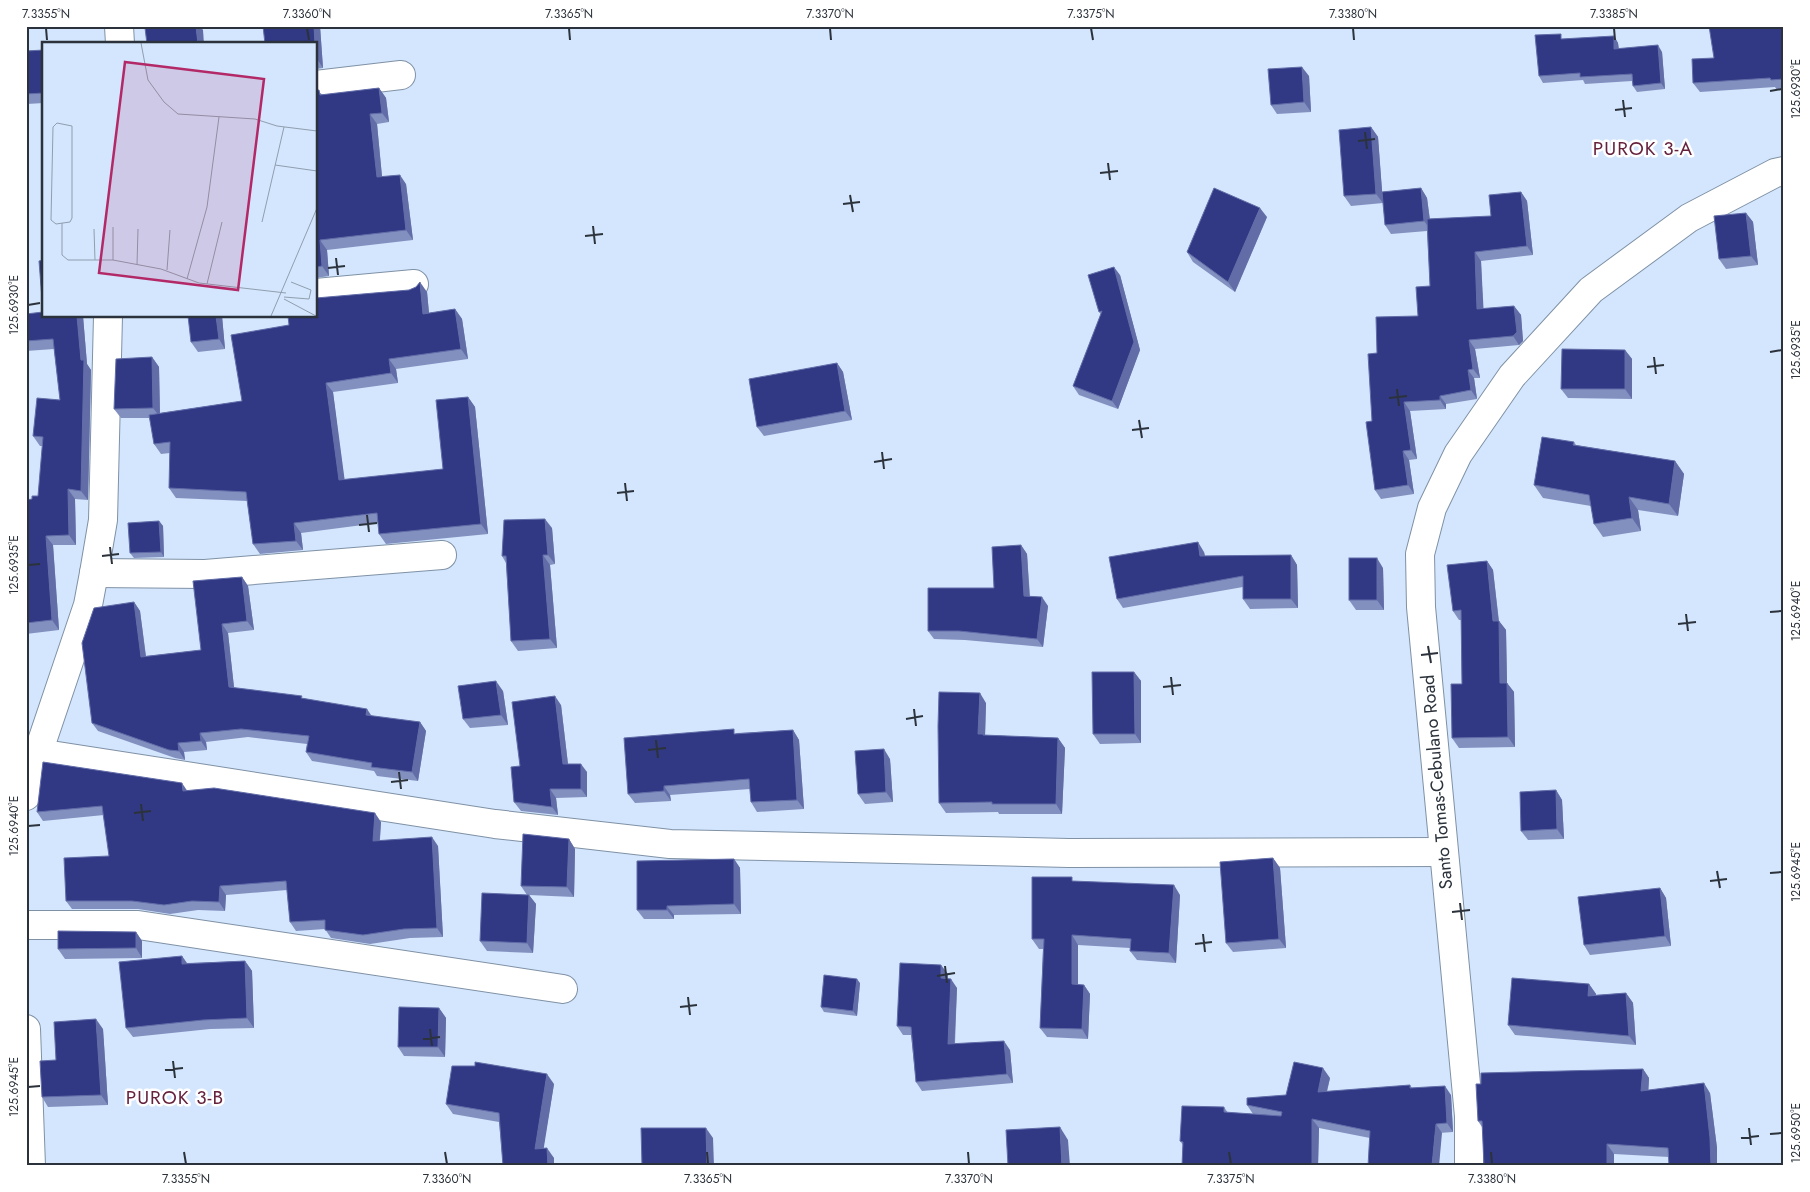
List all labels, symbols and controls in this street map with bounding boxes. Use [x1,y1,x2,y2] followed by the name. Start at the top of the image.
[22,5,70,23] text: 7.3355°N
[283,5,331,23] text: 7.3360°N
[545,5,593,23] text: 7.3365°N
[806,5,854,23] text: 7.3370°N
[1067,5,1115,23] text: 7.3375°N
[1329,5,1377,23] text: 7.3380°N
[1590,5,1638,23] text: 7.3385°N
[42,42,318,318] inset map
[1787,59,1805,119] text: 125.6930°E
[1593,135,1693,162] district label: PUROK 3-A
[5,275,23,335] text: 125.6930°E
[1787,320,1805,380] text: 125.6935°E
[5,535,23,595] text: 125.6935°E
[1787,581,1805,641] text: 125.6940°E
[1415,674,1459,890] street label: Santo Tomas-Cebulano Road
[5,796,23,856] text: 125.6940°E
[1787,842,1805,902] text: 125.6945°E
[5,1057,23,1117] text: 125.6945°E
[126,1084,224,1111] district label: PUROK 3-B
[1787,1103,1805,1163] text: 125.6950°E
[162,1170,210,1188] text: 7.3355°N
[423,1170,471,1188] text: 7.3360°N
[684,1170,732,1188] text: 7.3365°N
[945,1170,993,1188] text: 7.3370°N
[1207,1170,1255,1188] text: 7.3375°N
[1468,1170,1516,1188] text: 7.3380°N

